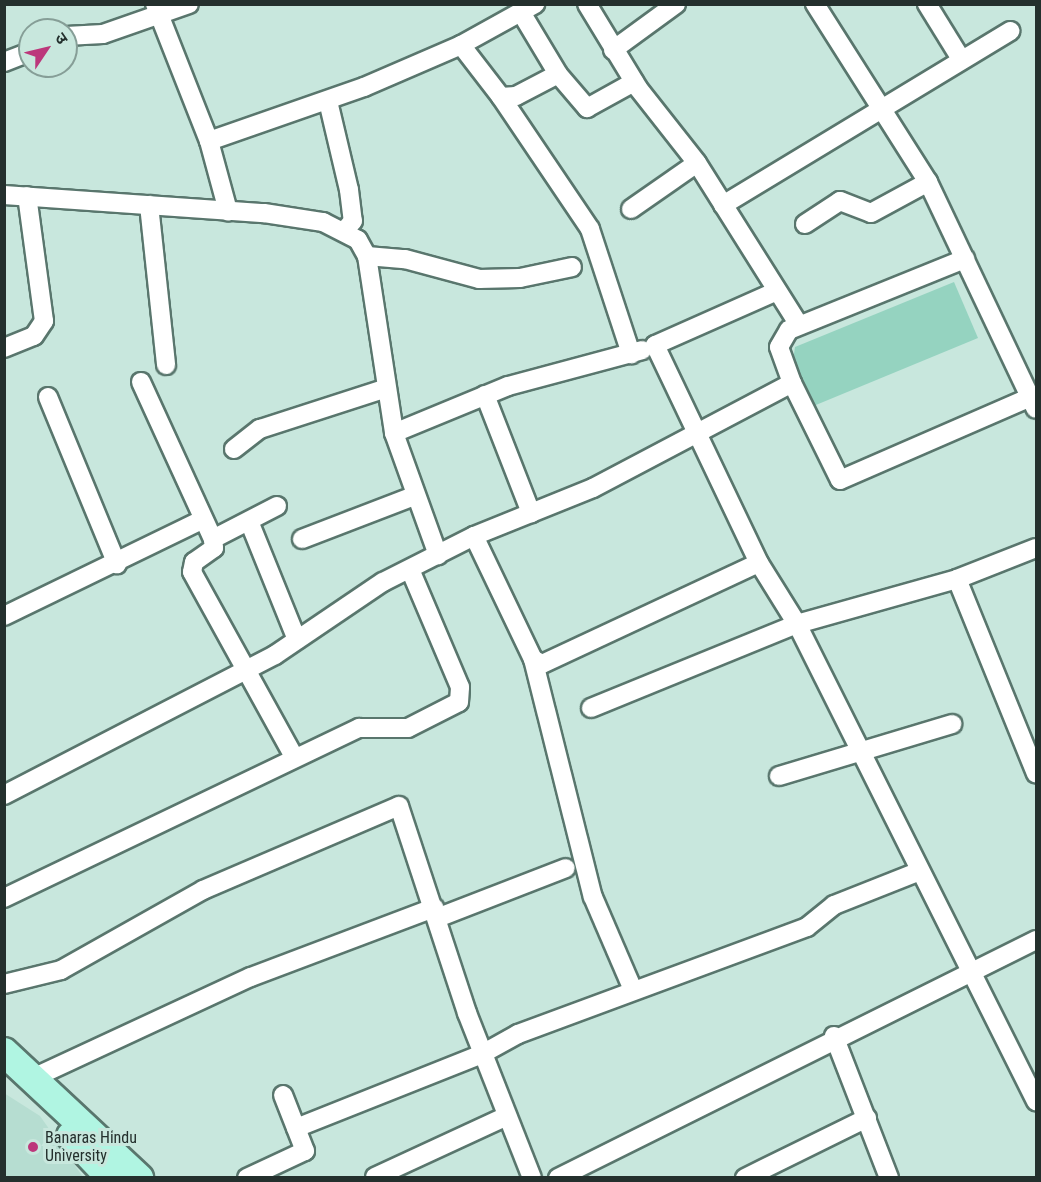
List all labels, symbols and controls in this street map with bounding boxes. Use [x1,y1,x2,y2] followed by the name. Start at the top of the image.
[18,18,78,78] north arrow
[51,29,72,48] text: उ
[45,1128,137,1166] place label: Banaras Hindu University
[26,1140,40,1154] marker: Banaras Hindu University

